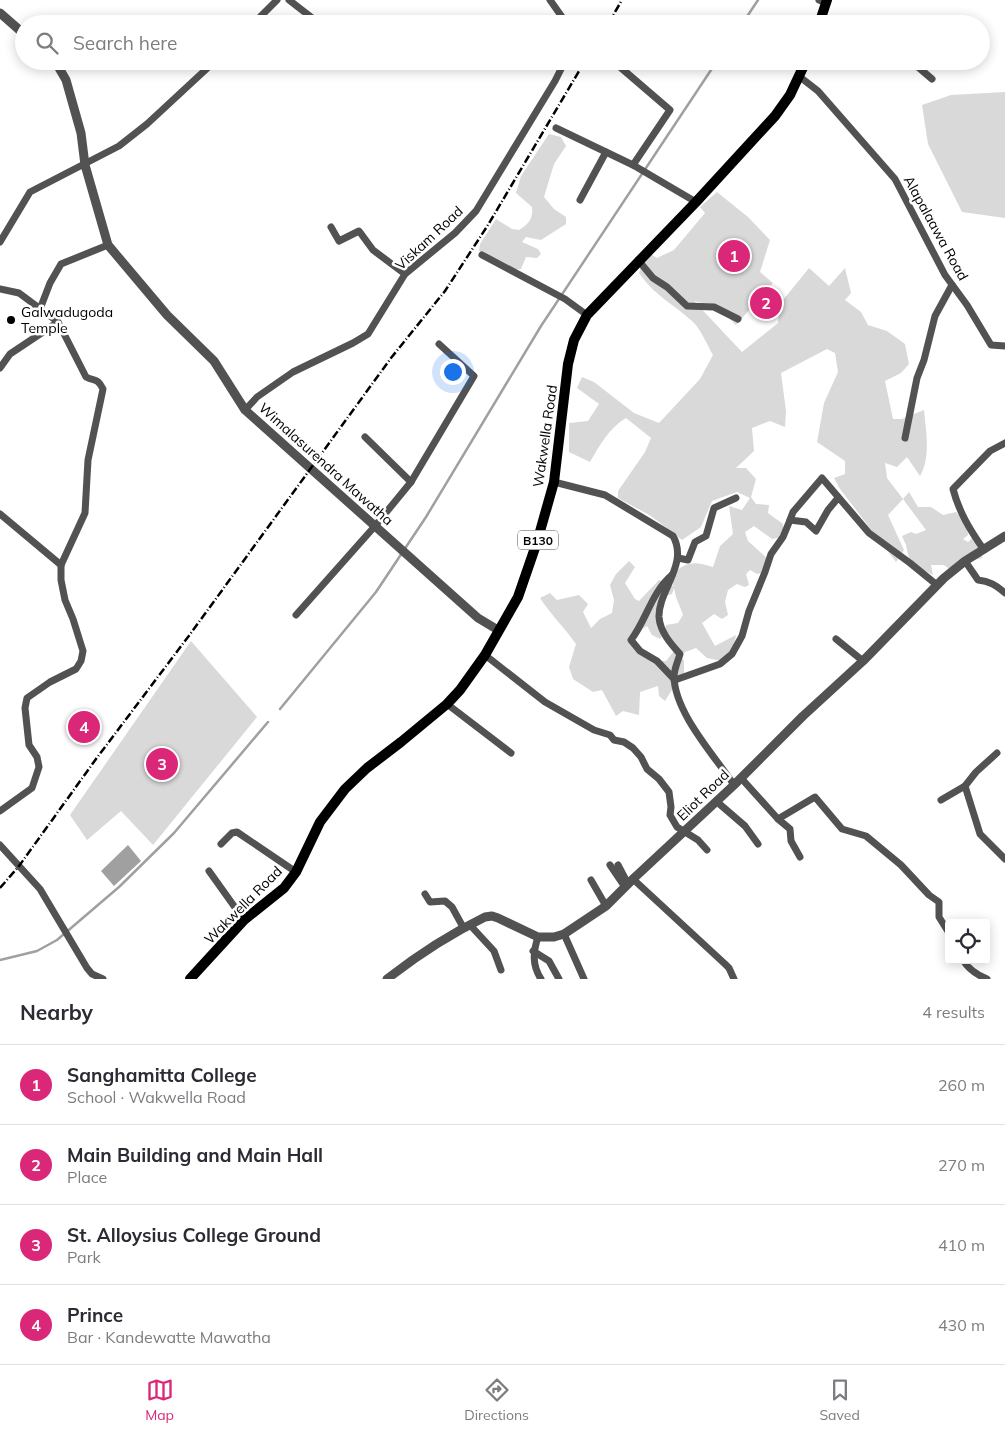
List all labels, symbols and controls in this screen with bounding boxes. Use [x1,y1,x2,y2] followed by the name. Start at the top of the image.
[15,15,990,70] search box
[33,29,61,57] icon: search
[73,31,177,55] text: Search here
[900,172,972,284] street label: Alapalaawa Road
[391,202,467,274] street label: Viskam Road
[718,237,750,275] pin: 1
[750,284,782,322] pin: 2
[21,303,113,337] place label: Galwadugoda Temple
[5,314,17,326] marker: Galwadugoda Temple
[440,359,466,385] your location
[529,384,561,488] street label: Wakwella Road
[255,399,397,529] street label: Wimalasurendra Mawatha
[518,530,558,550] road number: B130
[68,708,100,746] pin: 4
[146,745,178,783] pin: 3
[673,766,733,824] street label: Eliot Road
[200,862,286,948] street label: Wakwella Road
[945,919,990,964] map controls
[945,919,990,964] button: locate
[20,999,93,1025] text: Nearby
[922,1002,985,1022] text: 4 results
[67,1063,257,1087] text: Sanghamitta College
[31,1075,41,1095] text: 1
[938,1075,985,1095] text: 260 m
[67,1087,246,1107] text: School · Wakwella Road
[67,1143,323,1167] text: Main Building and Main Hall
[31,1155,41,1175] text: 2
[938,1155,985,1175] text: 270 m
[67,1167,107,1187] text: Place
[67,1223,321,1247] text: St. Alloysius College Ground
[31,1235,41,1255] text: 3
[938,1235,985,1255] text: 410 m
[67,1247,101,1267] text: Park
[67,1303,123,1327] text: Prince
[31,1315,41,1335] text: 4
[938,1315,985,1335] text: 430 m
[67,1327,271,1347] text: Bar · Kandewatte Mawatha
[145,1376,174,1424] tab: Map
[464,1376,529,1424] tab: Directions
[819,1376,860,1424] tab: Saved

